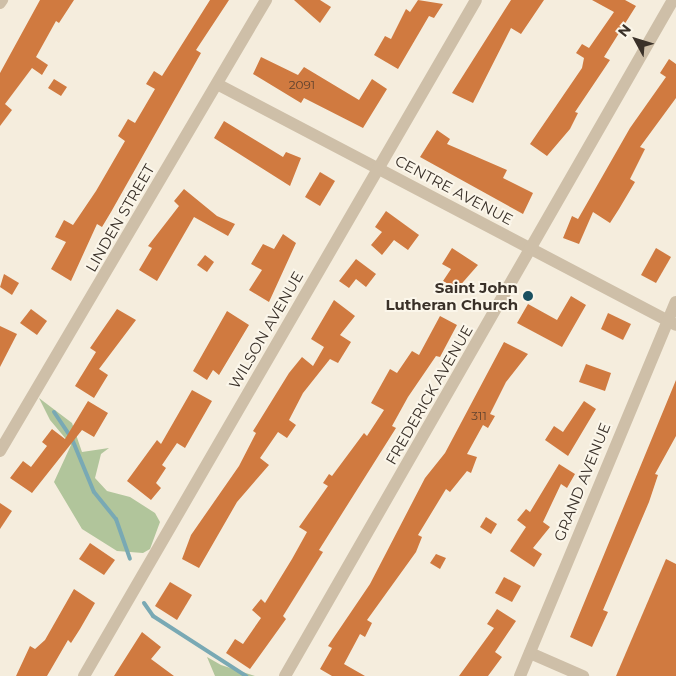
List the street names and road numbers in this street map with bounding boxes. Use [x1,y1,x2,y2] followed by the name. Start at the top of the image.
[392,151,516,229] street label: CENTRE AVENUE
[82,161,158,275] street label: LINDEN STREET
[225,268,307,392] street label: WILSON AVENUE
[382,322,476,468] street label: FREDERICK AVENUE
[550,420,614,544] street label: GRAND AVENUE

